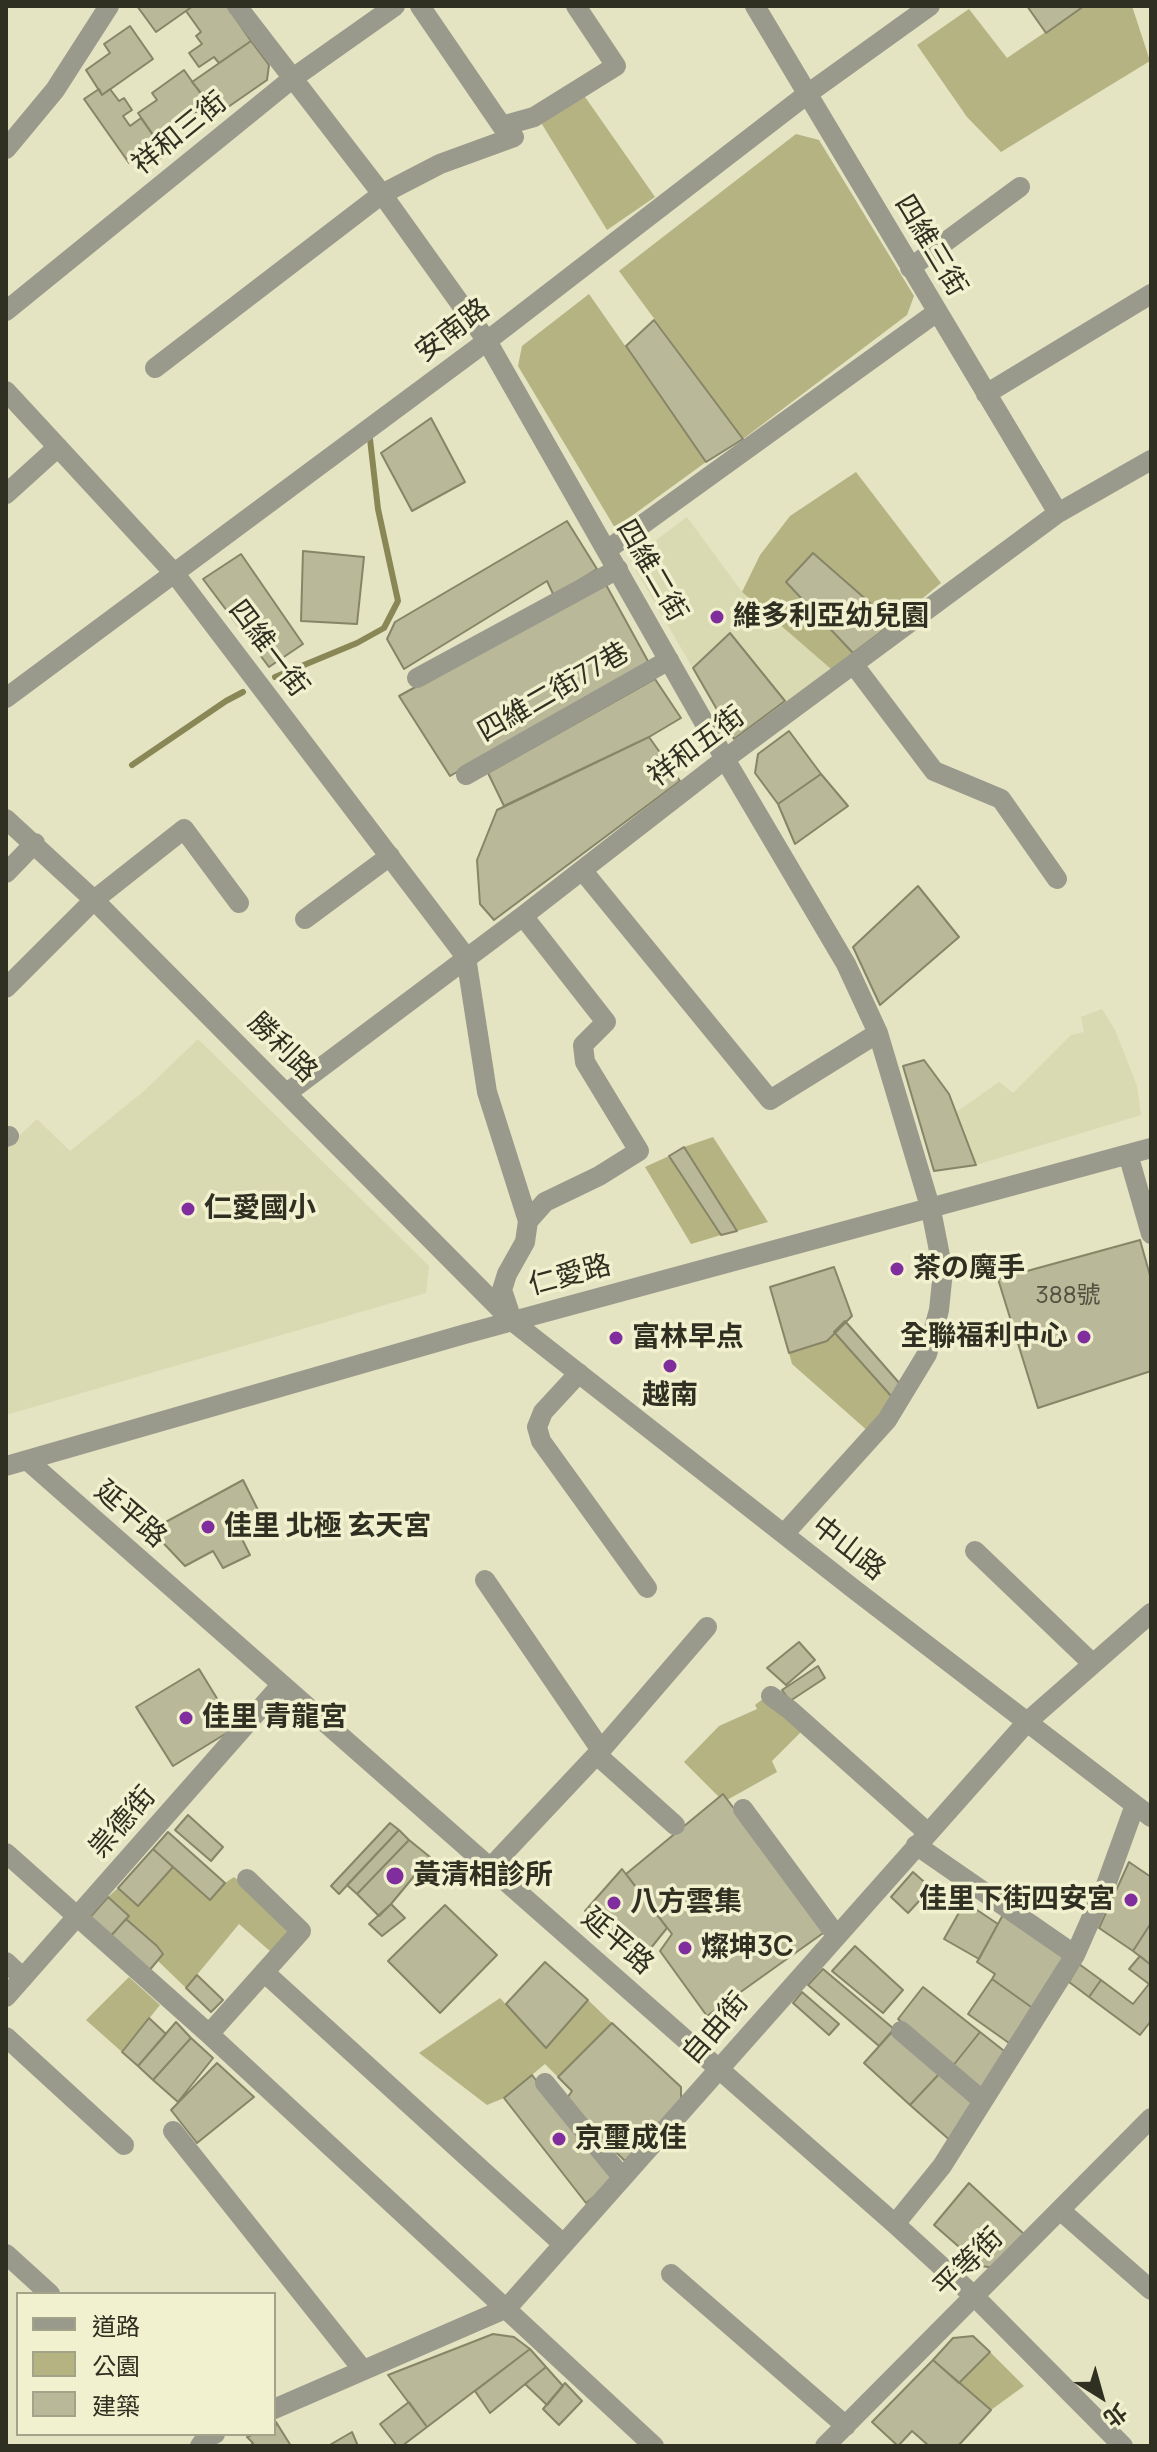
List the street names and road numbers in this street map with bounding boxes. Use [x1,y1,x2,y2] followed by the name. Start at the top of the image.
[126,86,234,182] street label: 祥和三街
[887,189,973,303] street label: 四維三街
[409,292,497,370] street label: 安南路
[608,514,694,628] street label: 四維二街
[221,594,315,704] street label: 四維一街
[472,636,636,750] street label: 四維二街77巷
[642,700,752,794] street label: 祥和五街
[240,1006,324,1090] street label: 勝利路
[525,1249,615,1303] street label: 仁愛路
[87,1475,173,1555] street label: 延平路
[805,1510,891,1588] street label: 中山路
[83,1780,163,1866] street label: 祟德街
[574,1902,660,1982] street label: 延平路
[676,1986,756,2072] street label: 自由街
[927,2221,1011,2305] street label: 平等街

